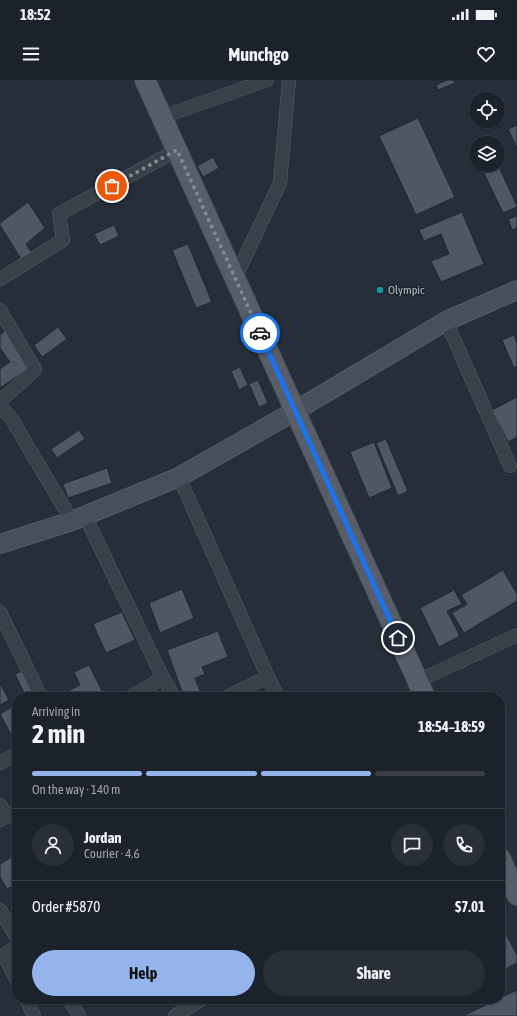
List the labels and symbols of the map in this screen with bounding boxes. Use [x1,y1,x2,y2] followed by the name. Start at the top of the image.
[95,169,129,203] pin
[388,283,425,297] place label: Olympic
[375,285,385,295] marker: Olympic
[240,313,280,353] courier
[381,621,415,655] pin

